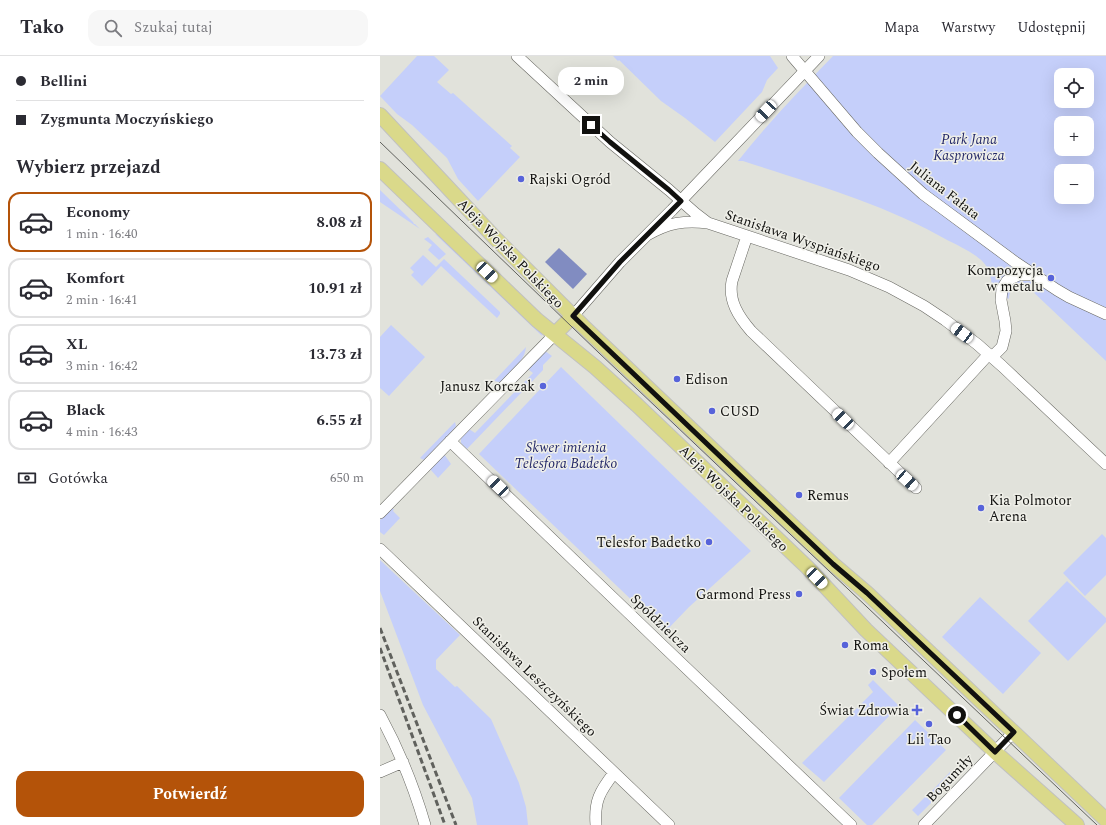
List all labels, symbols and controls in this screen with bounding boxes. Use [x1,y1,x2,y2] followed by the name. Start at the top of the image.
[88,10,368,46] search box
[20,13,64,42] text: Tako
[134,16,213,39] text: Szukaj tutaj
[102,17,124,39] icon: search
[884,17,919,38] text: Mapa
[941,17,995,38] text: Warstwy
[1017,17,1086,38] text: Udostępnij
[558,67,624,95] callout: 2 min
[1054,68,1094,204] map controls
[1054,68,1094,108] button: locate
[40,70,87,93] text: Bellini
[574,71,608,91] text: 2 min
[753,98,779,124] car
[40,108,213,131] text: Zygmunta Moczyńskiego
[582,116,600,134] route end
[1054,116,1094,156] button: +
[933,129,1005,166] park label: Park Jana Kasprowicza
[16,154,161,181] text: Wybierz przejazd
[905,156,985,225] street label: Juliana Fałata
[1054,164,1094,204] button: −
[529,169,611,190] place label: Rajski Ogród
[516,174,526,184] marker: Rajski Ogród
[453,194,569,313] street label: Aleja Wojska Polskiego
[66,201,130,224] text: Economy
[18,204,54,240] icon: car
[722,204,883,277] street label: Stanisława Wyspiańskiego
[317,211,362,234] text: 8.08 zł
[66,224,138,244] text: 1 min · 16:40
[474,259,500,285] car
[967,260,1043,297] place label: Kompozycja w metalu
[66,267,125,290] text: Komfort
[18,270,54,306] icon: car
[1046,273,1056,283] marker: Kompozycja w metalu
[308,277,362,300] text: 10.91 zł
[66,290,138,310] text: 2 min · 16:41
[949,321,975,345] car
[66,333,87,356] text: XL
[18,336,54,372] icon: car
[308,343,362,366] text: 13.73 zł
[66,356,138,376] text: 3 min · 16:42
[685,369,728,390] place label: Edison
[672,374,682,384] marker: Edison
[440,376,535,397] place label: Janusz Korczak
[538,381,548,391] marker: Janusz Korczak
[66,399,105,422] text: Black
[720,401,760,422] place label: CUSD
[18,402,54,438] icon: car
[707,406,717,416] marker: CUSD
[830,406,856,432] car
[317,409,362,432] text: 6.55 zł
[66,422,138,442] text: 4 min · 16:43
[515,437,617,474] park label: Skwer imienia Telesfora Badetko
[674,440,793,556] street label: Aleja Wojska Polskiego
[16,467,38,489] icon: cash
[48,467,108,490] text: Gotówka
[330,468,364,488] text: 650 m
[894,468,920,492] car
[485,473,511,499] car
[807,485,849,506] place label: Remus
[794,490,804,500] marker: Remus
[989,490,1072,527] place label: Kia Polmotor Arena
[976,503,986,513] marker: Kia Polmotor Arena
[596,532,701,553] place label: Telesfor Badetko
[704,537,714,547] marker: Telesfor Badetko
[804,565,830,591] car
[696,584,791,605] place label: Garmond Press
[626,589,696,658] street label: Spółdzielcza
[794,589,804,599] marker: Garmond Press
[468,611,602,742] street label: Stanisława Leszczyńskiego
[853,635,889,656] place label: Roma
[840,640,850,650] marker: Roma
[881,662,927,683] place label: Społem
[868,667,878,677] marker: Społem
[820,700,909,721] place label: Świat Zdrowia
[912,705,922,715] marker: Świat Zdrowia
[948,706,966,724] route start
[924,719,934,729] marker: Lii Tao
[907,729,951,750] place label: Lii Tao
[921,749,978,807] street label: Bogumiły
[16,771,364,817] button: Potwierdź

